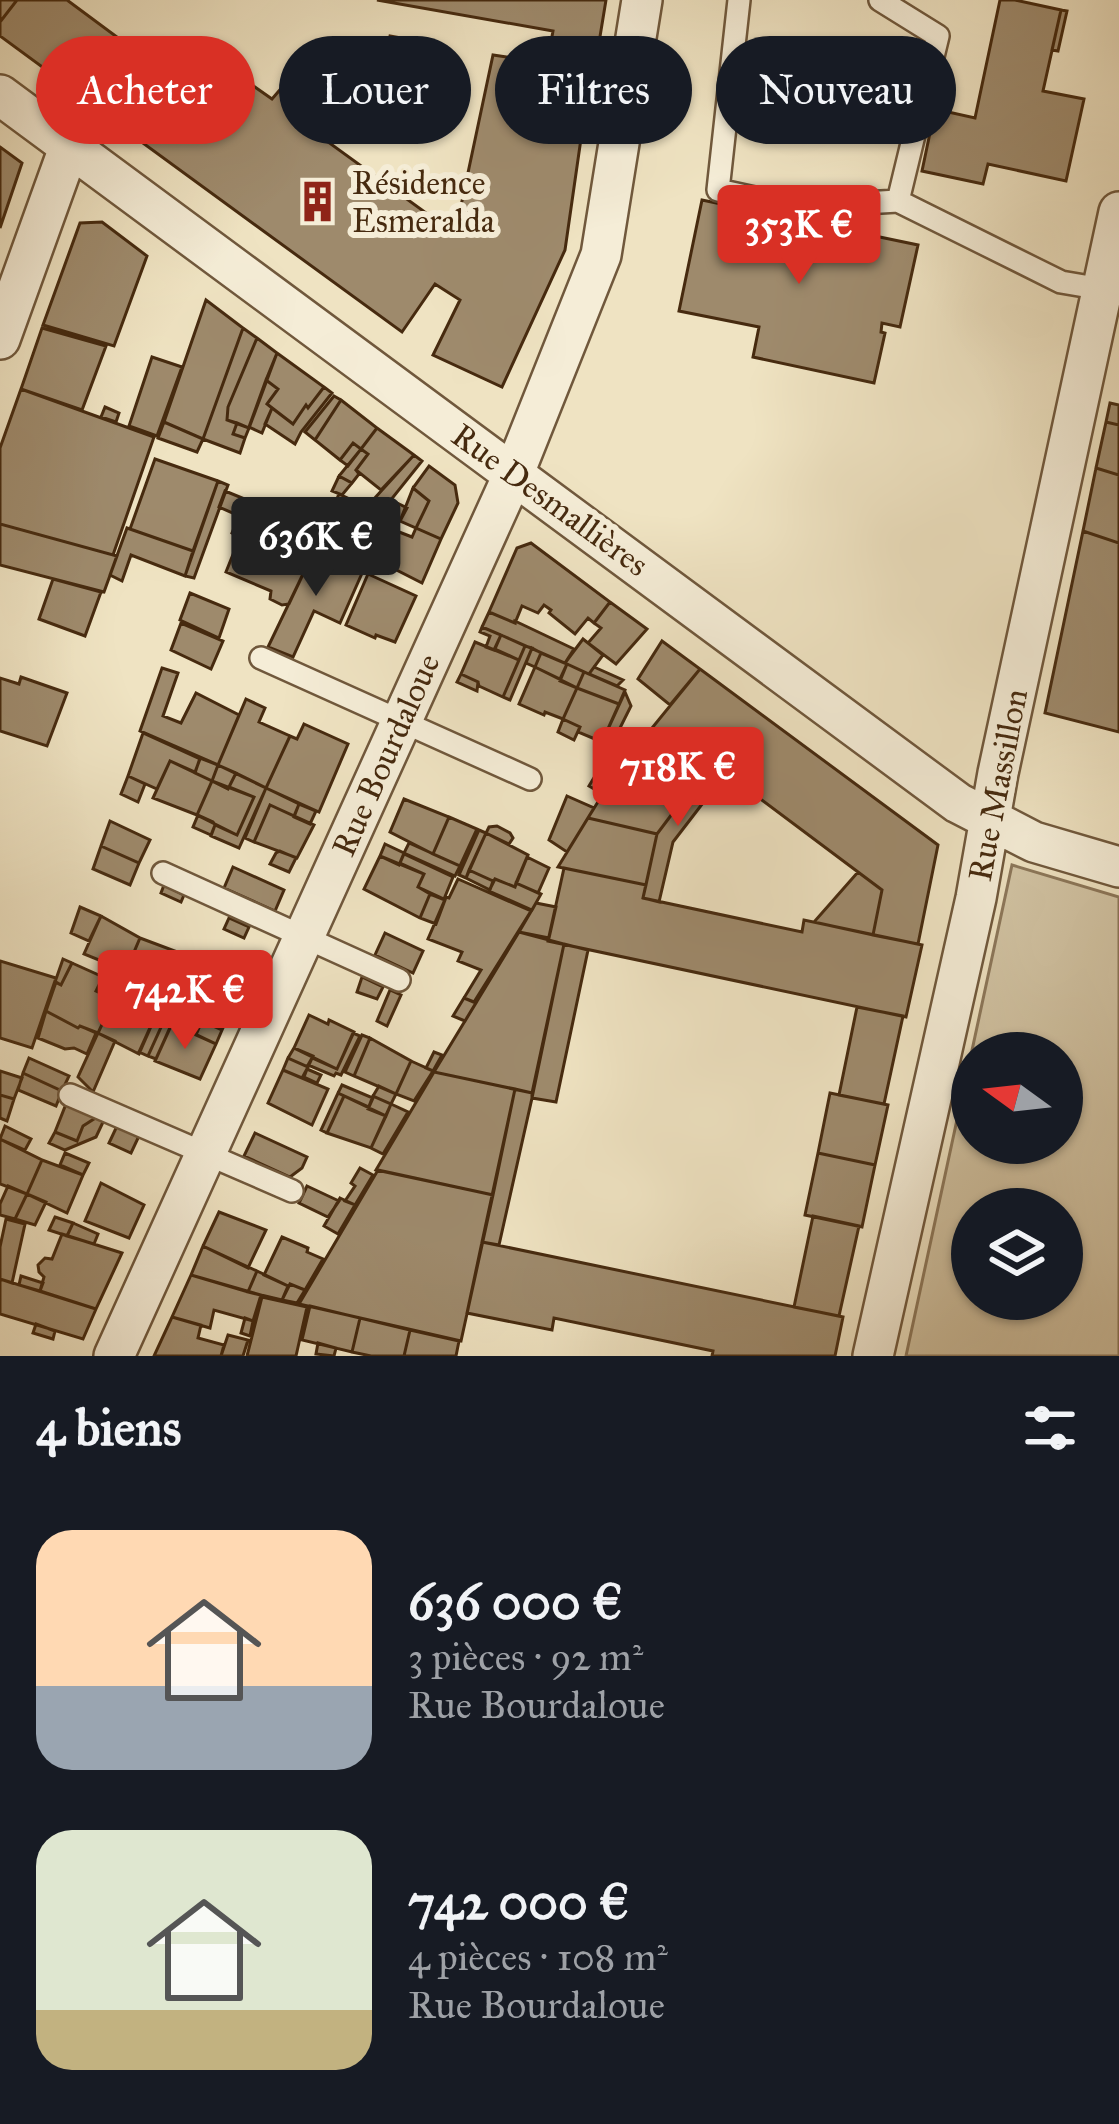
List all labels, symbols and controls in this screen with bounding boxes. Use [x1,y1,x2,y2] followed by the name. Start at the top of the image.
[36,36,255,144] chip: Acheter
[279,36,471,144] chip: Louer
[495,36,692,144] chip: Filtres
[716,36,956,144] chip: Nouveau
[352,163,495,241] place label: Résidence Esmeralda
[295,179,341,225] building icon: Résidence Esmeralda
[701,185,897,287] pin: 353K €
[744,200,854,248] text: 353K €
[444,415,656,585] street label: Rue Desmallières
[218,497,414,599] pin: 636K €
[258,512,374,560] text: 636K €
[324,648,448,862] street label: Rue Bourdaloue
[960,685,1036,884] street label: Rue Massillon
[580,727,776,829] pin: 718K €
[620,742,736,790] text: 718K €
[87,950,283,1052] pin: 742K €
[125,965,245,1013] text: 742K €
[951,1032,1083,1164] north arrow
[951,1032,1083,1320] map controls
[951,1188,1083,1320] button: layers
[1017,1395,1083,1461] icon: filters
[36,1397,181,1459] text: 4 biens
[408,1571,623,1633] text: 636 000 €
[132,1578,276,1722] icon: home
[408,1633,643,1681] text: 3 pièces · 92 m²
[408,1681,665,1729] text: Rue Bourdaloue
[408,1871,630,1933] text: 742 000 €
[132,1878,276,2022] icon: home
[408,1933,668,1981] text: 4 pièces · 108 m²
[408,1981,665,2029] text: Rue Bourdaloue

